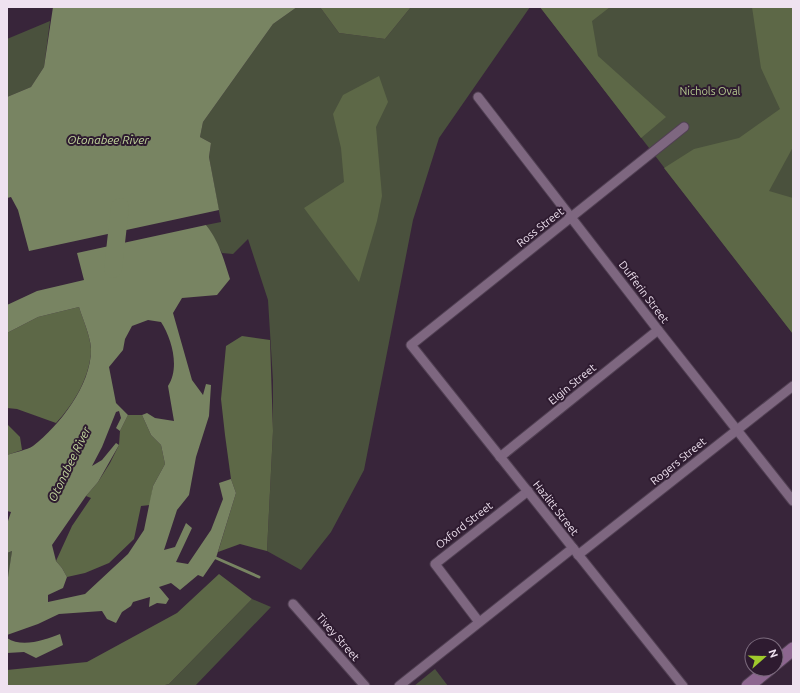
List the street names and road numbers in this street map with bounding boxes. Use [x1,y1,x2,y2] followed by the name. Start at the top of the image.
[514,205,566,249] street label: Ross Street
[617,259,672,326] street label: Dufferin Street
[546,361,599,407] street label: Elgin Street
[648,435,709,487] street label: Rogers Street
[531,478,581,538] street label: Hazlitt Street
[433,499,495,551] street label: Oxford Street
[314,611,362,664] street label: Tivey Street

